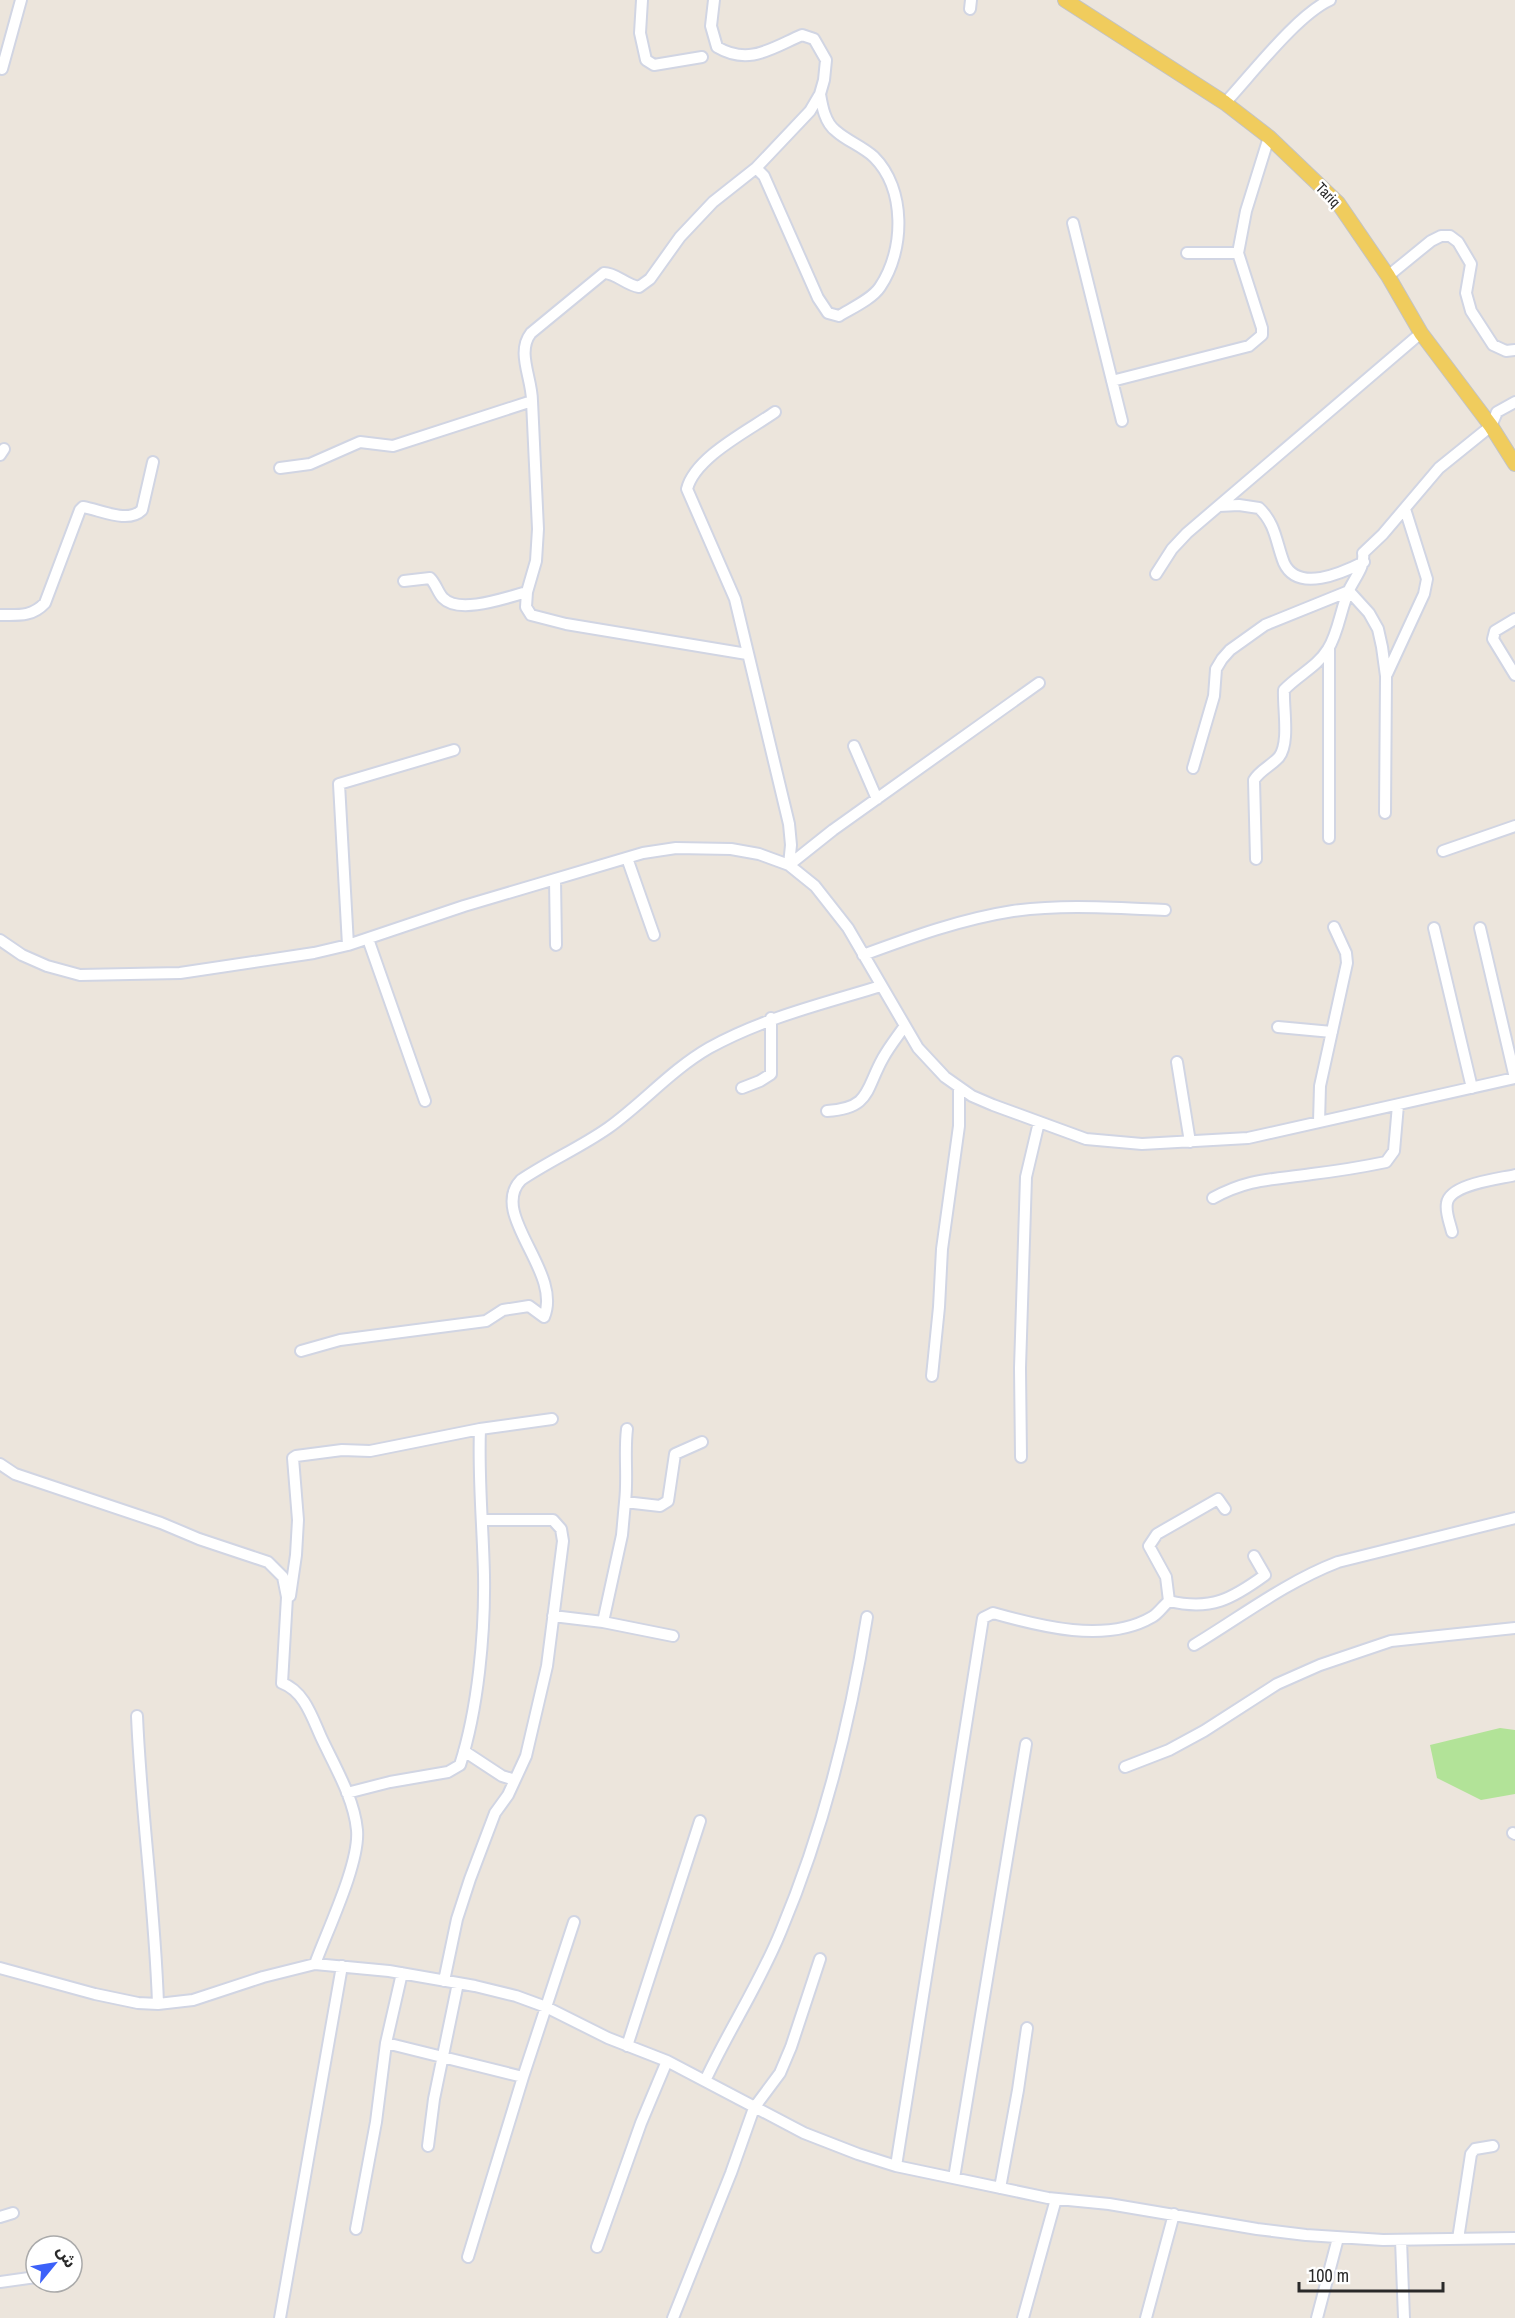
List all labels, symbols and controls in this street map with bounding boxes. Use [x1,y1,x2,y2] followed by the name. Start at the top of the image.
[1311,177,1345,212] street label: Tariq
[24,2234,84,2294] north arrow
[52,2242,82,2272] text: ش
[1299,2255,1443,2293] scale bar
[1308,2263,1349,2288] text: 100 m

